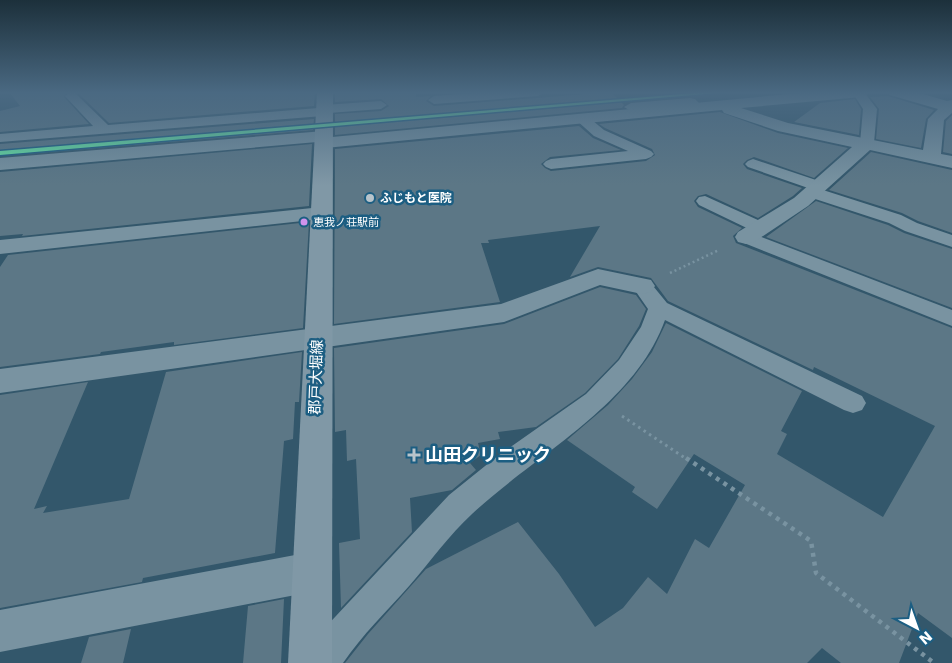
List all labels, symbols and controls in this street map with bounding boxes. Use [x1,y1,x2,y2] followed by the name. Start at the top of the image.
[380,191,452,205] place label: ふじもと医院
[364,192,376,204] marker: ふじもと医院
[313,216,379,229] place label: 恵我ノ荘駅前
[299,217,309,227] marker: 恵我ノ荘駅前
[306,339,326,415] street label: 郡戸大堀線
[425,444,551,465] place label: 山田クリニック
[407,448,421,462] marker: 山田クリニック
[892,603,942,653] north arrow
[916,628,935,648] text: N

